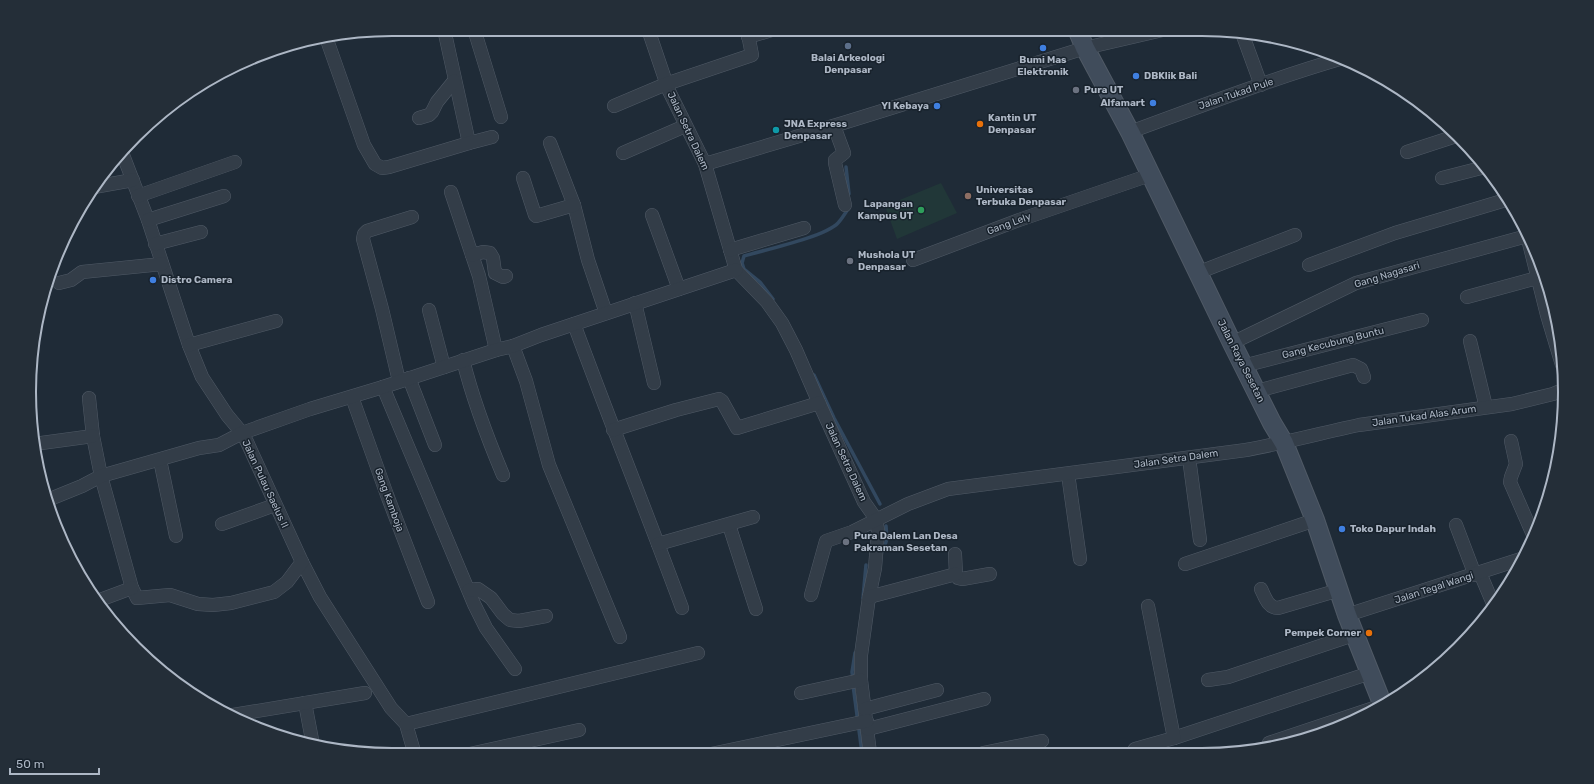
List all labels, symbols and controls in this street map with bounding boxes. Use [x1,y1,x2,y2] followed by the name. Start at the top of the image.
[843,41,853,51] marker: Balai Arkeologi Denpasar
[1038,43,1048,53] marker: Bumi Mas Elektronik
[811,52,885,76] place label: Balai Arkeologi Denpasar
[1017,54,1069,78] place label: Bumi Mas Elektronik
[1144,70,1197,82] place label: DBKlik Bali
[1131,71,1141,81] marker: DBKlik Bali
[1197,75,1275,112] street label: Jalan Tukad Pule
[1084,84,1124,96] place label: Pura UT
[1071,85,1081,95] marker: Pura UT
[665,90,711,172] street label: Jalan Setra Dalem
[1100,97,1145,109] place label: Alfamart
[1148,98,1158,108] marker: Alfamart
[881,100,929,112] place label: Yl Kebaya
[932,101,942,111] marker: Yl Kebaya
[988,112,1037,136] place label: Kantin UT Denpasar
[784,118,847,142] place label: JNA Express Denpasar
[975,119,985,129] marker: Kantin UT Denpasar
[771,125,781,135] marker: JNA Express Denpasar
[976,184,1067,208] place label: Universitas Terbuka Denpasar
[963,191,973,201] marker: Universitas Terbuka Denpasar
[857,198,914,222] place label: Lapangan Kampus UT
[916,205,926,215] marker: Lapangan Kampus UT
[985,210,1033,237] street label: Gang Lely
[858,249,916,273] place label: Mushola UT Denpasar
[845,256,855,266] marker: Mushola UT Denpasar
[1353,259,1421,291] street label: Gang Nagasari
[161,274,232,286] place label: Distro Camera
[148,275,158,285] marker: Distro Camera
[1215,318,1267,404] street label: Jalan Raya Sesetan
[1281,325,1385,361] street label: Gang Kecubung Buntu
[1371,403,1477,429] street label: Jalan Tukad Alas Arum
[823,421,869,503] street label: Jalan Setra Dalem
[239,438,291,530] street label: Jalan Pulau Saelus II
[1133,447,1219,471] street label: Jalan Setra Dalem
[372,467,406,533] street label: Gang Kamboja
[1350,523,1436,535] place label: Toko Dapur Indah
[1337,524,1347,534] marker: Toko Dapur Indah
[854,530,958,554] place label: Pura Dalem Lan Desa Pakraman Sesetan
[841,537,851,547] marker: Pura Dalem Lan Desa Pakraman Sesetan
[1393,570,1475,606] street label: Jalan Tegal Wangi
[1284,627,1361,639] place label: Pempek Corner
[1364,628,1374,638] marker: Pempek Corner
[10,750,99,776] scale bar
[16,757,44,771] text: 50 m

